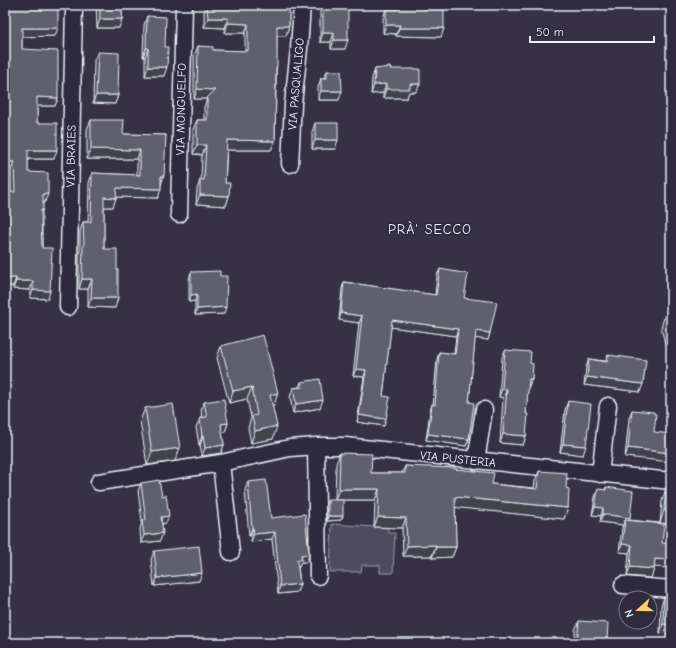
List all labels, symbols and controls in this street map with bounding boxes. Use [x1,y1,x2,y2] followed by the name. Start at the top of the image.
[530,18,654,44] scale bar
[536,25,564,39] text: 50 m
[285,37,307,131] street label: VIA PASQUALIGO
[173,63,189,155] street label: VIA MONGUELFO
[63,124,79,187] street label: VIA BRAIES
[388,221,472,238] district label: PRÀ' SECCO
[419,448,497,470] street label: VIA PUSTERIA
[618,590,658,630] north arrow
[622,608,636,619] text: N

